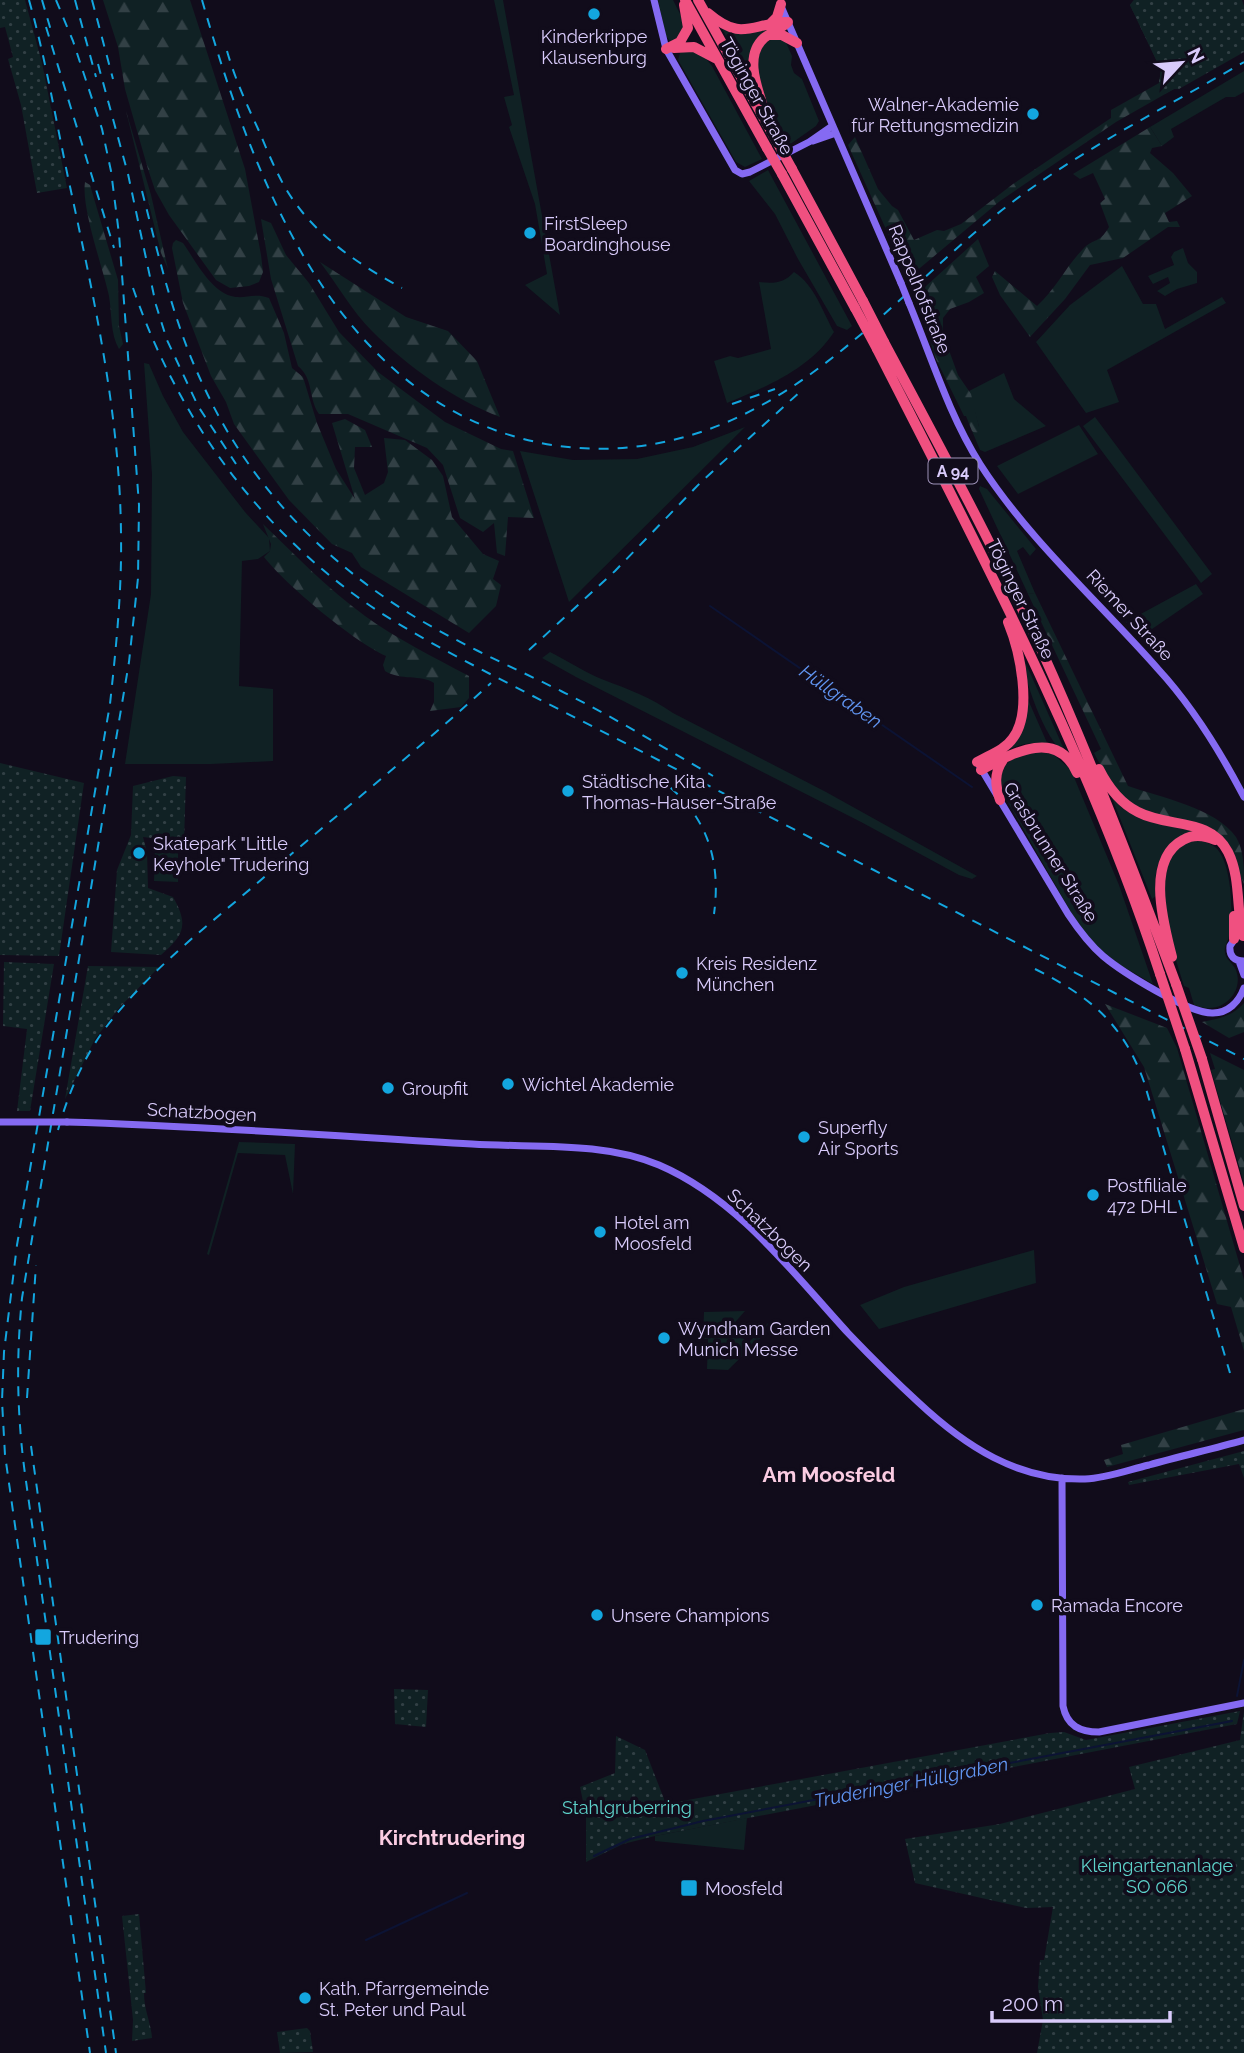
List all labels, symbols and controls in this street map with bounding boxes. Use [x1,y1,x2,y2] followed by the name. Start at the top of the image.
[586,6,602,22] marker: Kinderkrippe Klausenburg
[541,26,648,68] place label: Kinderkrippe Klausenburg
[1146,28,1216,98] north arrow
[716,34,798,159] street label: Töginger Straße
[1183,44,1209,67] text: N
[851,94,1019,136] place label: Walner-Akademie für Rettungsmedizin
[1025,106,1041,122] marker: Walner-Akademie für Rettungsmedizin
[544,213,671,255] place label: FirstSleep Boardinghouse
[885,221,956,357] street label: Rappelhofstraße
[522,225,538,241] marker: FirstSleep Boardinghouse
[928,458,978,484] road number: A 94
[983,536,1059,663] street label: Töginger Straße
[1082,565,1178,665] street label: Riemer Straße
[796,660,886,732] water label: Hüllgraben
[582,771,777,813] place label: Städtische Kita Thomas-Hauser-Straße
[999,778,1103,926] street label: Grasbrunner Straße
[560,783,576,799] marker: Städtische Kita Thomas-Hauser-Straße
[153,833,309,875] place label: Skatepark "Little Keyhole" Trudering
[131,845,147,861] marker: Skatepark "Little Keyhole" Trudering
[696,953,817,995] place label: Kreis Residenz München
[674,965,690,981] marker: Kreis Residenz München
[522,1074,675,1095] place label: Wichtel Akademie
[500,1076,516,1092] marker: Wichtel Akademie
[402,1078,468,1099] place label: Groupfit
[380,1080,396,1096] marker: Groupfit
[147,1099,257,1125] street label: Schatzbogen
[818,1117,899,1159] place label: Superfly Air Sports
[796,1129,812,1145] marker: Superfly Air Sports
[1107,1175,1187,1217] place label: Postfiliale 472 DHL
[723,1184,817,1276] street label: Schatzbogen
[1085,1187,1101,1203] marker: Postfiliale 472 DHL
[614,1212,692,1254] place label: Hotel am Moosfeld
[592,1224,608,1240] marker: Hotel am Moosfeld
[678,1318,831,1360] place label: Wyndham Garden Munich Messe
[656,1330,672,1346] marker: Wyndham Garden Munich Messe
[763,1462,895,1487] district label: Am Moosfeld
[1051,1595,1183,1616] place label: Ramada Encore
[1029,1597,1045,1613] marker: Ramada Encore
[611,1605,770,1626] place label: Unsere Champions
[589,1607,605,1623] marker: Unsere Champions
[33,1627,53,1647] marker: Trudering
[59,1627,139,1648] place label: Trudering
[812,1752,1010,1812] water label: Truderinger Hüllgraben
[562,1797,692,1818] park label: Stahlgruberring
[379,1825,525,1850] district label: Kirchtrudering
[1081,1855,1234,1897] park label: Kleingartenanlage SO 066
[679,1878,699,1898] marker: Moosfeld
[705,1878,783,1899] place label: Moosfeld
[319,1978,490,2020] place label: Kath. Pfarrgemeinde St. Peter und Paul
[992,1980,1170,2024] scale bar
[297,1990,313,2006] marker: Kath. Pfarrgemeinde St. Peter und Paul
[1002,1991,1063,2016] text: 200 m

